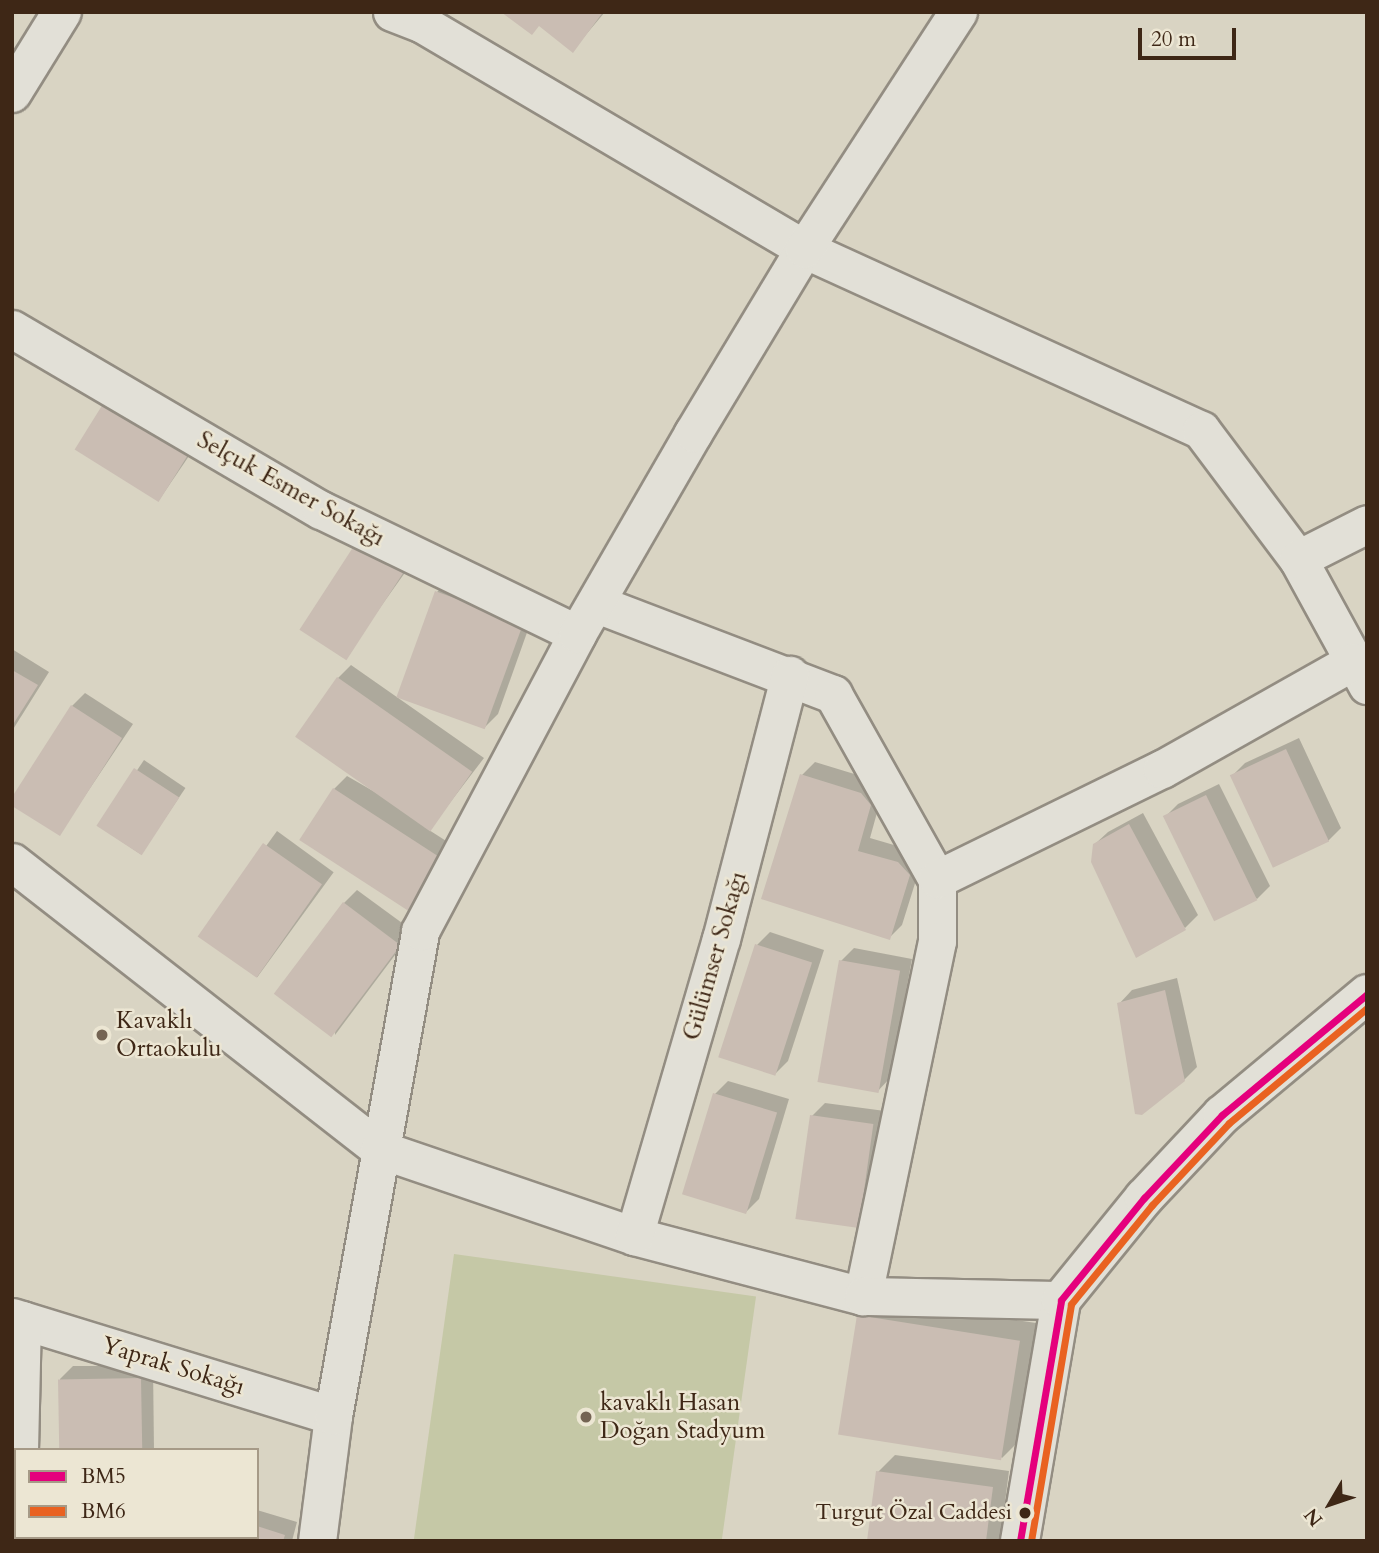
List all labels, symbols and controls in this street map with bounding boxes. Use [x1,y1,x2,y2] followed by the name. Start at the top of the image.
[1141,14,1239,58] scale bar
[1151,25,1196,54] text: 20 m
[192,425,390,553] street label: Selçuk Esmer Sokağı
[677,868,753,1044] street label: Gülümser Sokağı
[116,1007,222,1063] place label: Kavaklı Ortaokulu
[94,1027,110,1043] marker: Kavaklı Ortaokulu
[98,1331,248,1401] street label: Yaprak Sokağı
[600,1389,765,1445] place label: kavaklı Hasan Doğan Stadyum
[578,1409,594,1425] marker: kavaklı Hasan Doğan Stadyum
[14,1448,259,1539] legend
[81,1462,126,1491] text: BM5
[1295,1469,1365,1539] north arrow
[81,1497,126,1526] text: BM6
[815,1500,1012,1526] place label: Turgut Özal Caddesi
[1298,1503,1329,1532] text: N
[1018,1506,1032,1520] marker: Turgut Özal Caddesi

